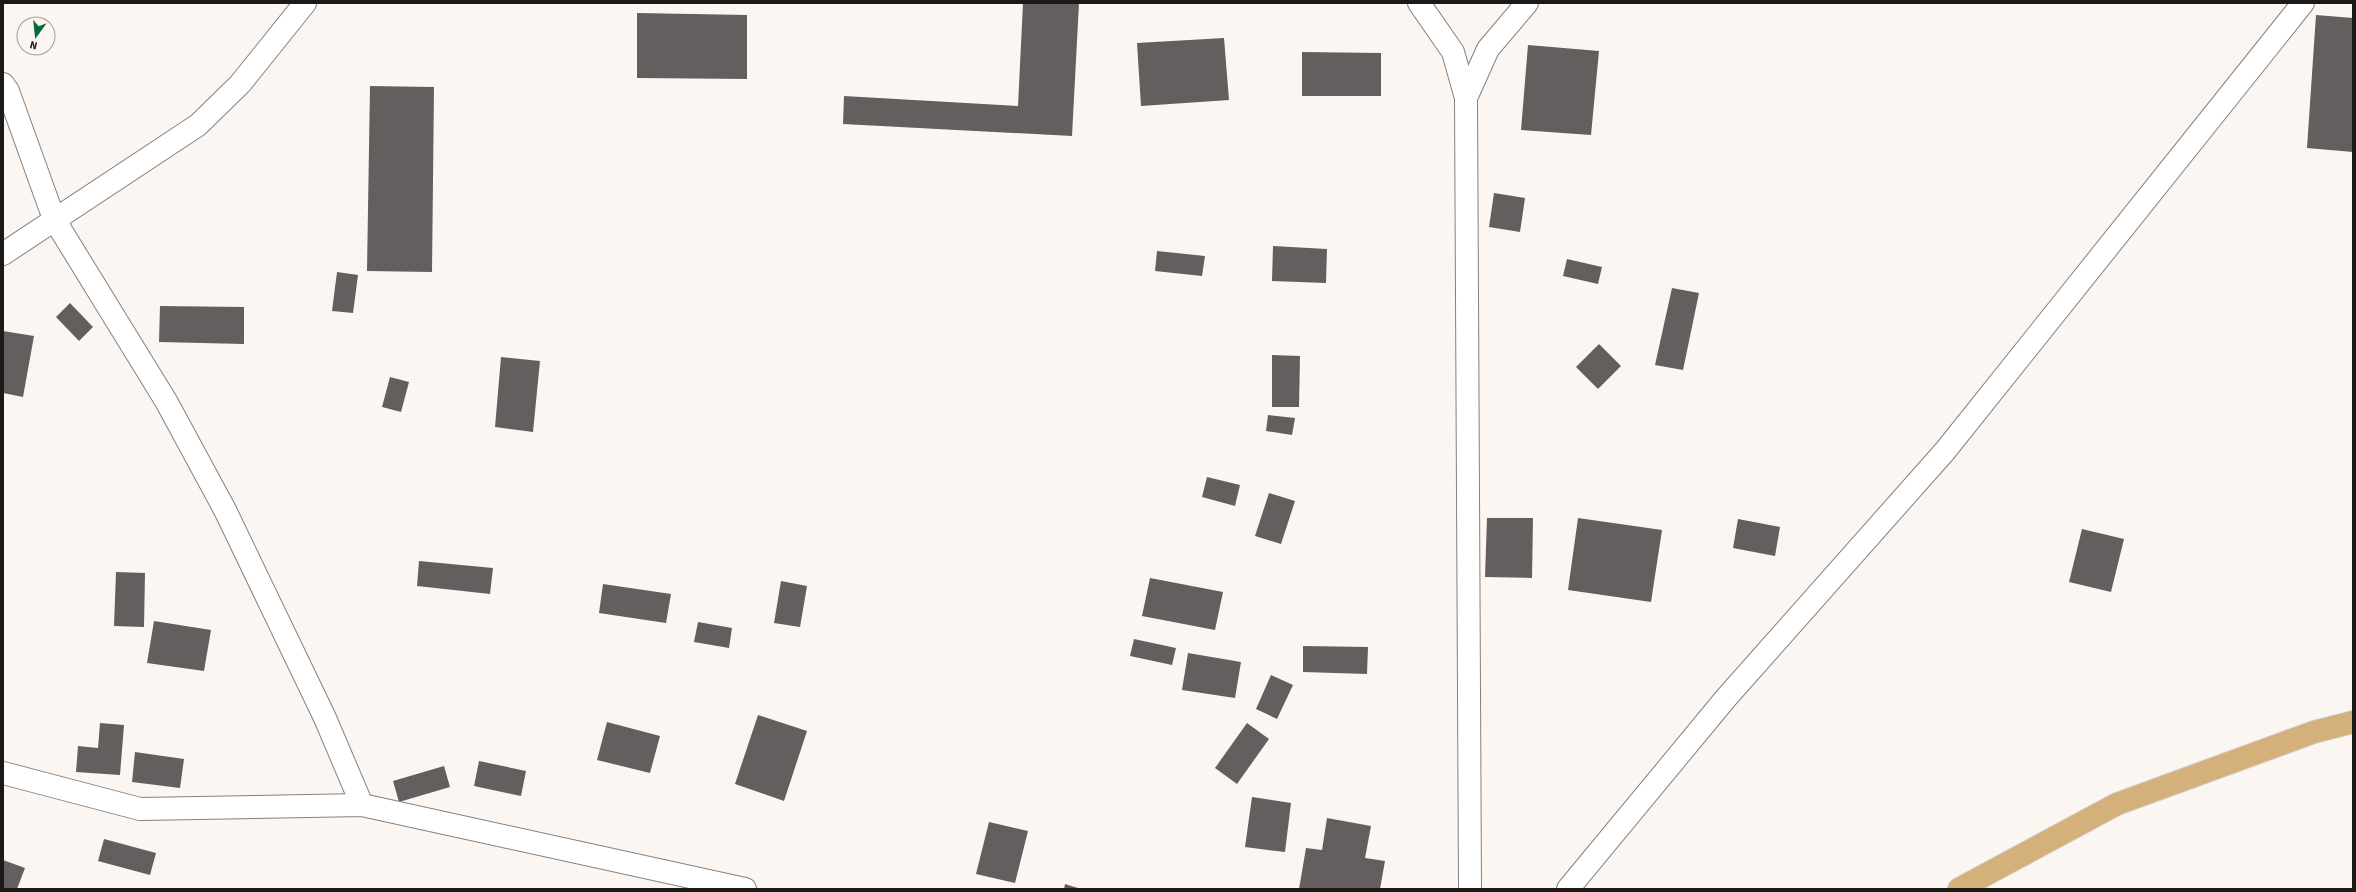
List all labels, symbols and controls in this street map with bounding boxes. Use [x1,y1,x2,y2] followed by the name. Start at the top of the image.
[16,16,56,56] north arrow
[28,37,39,53] text: N

